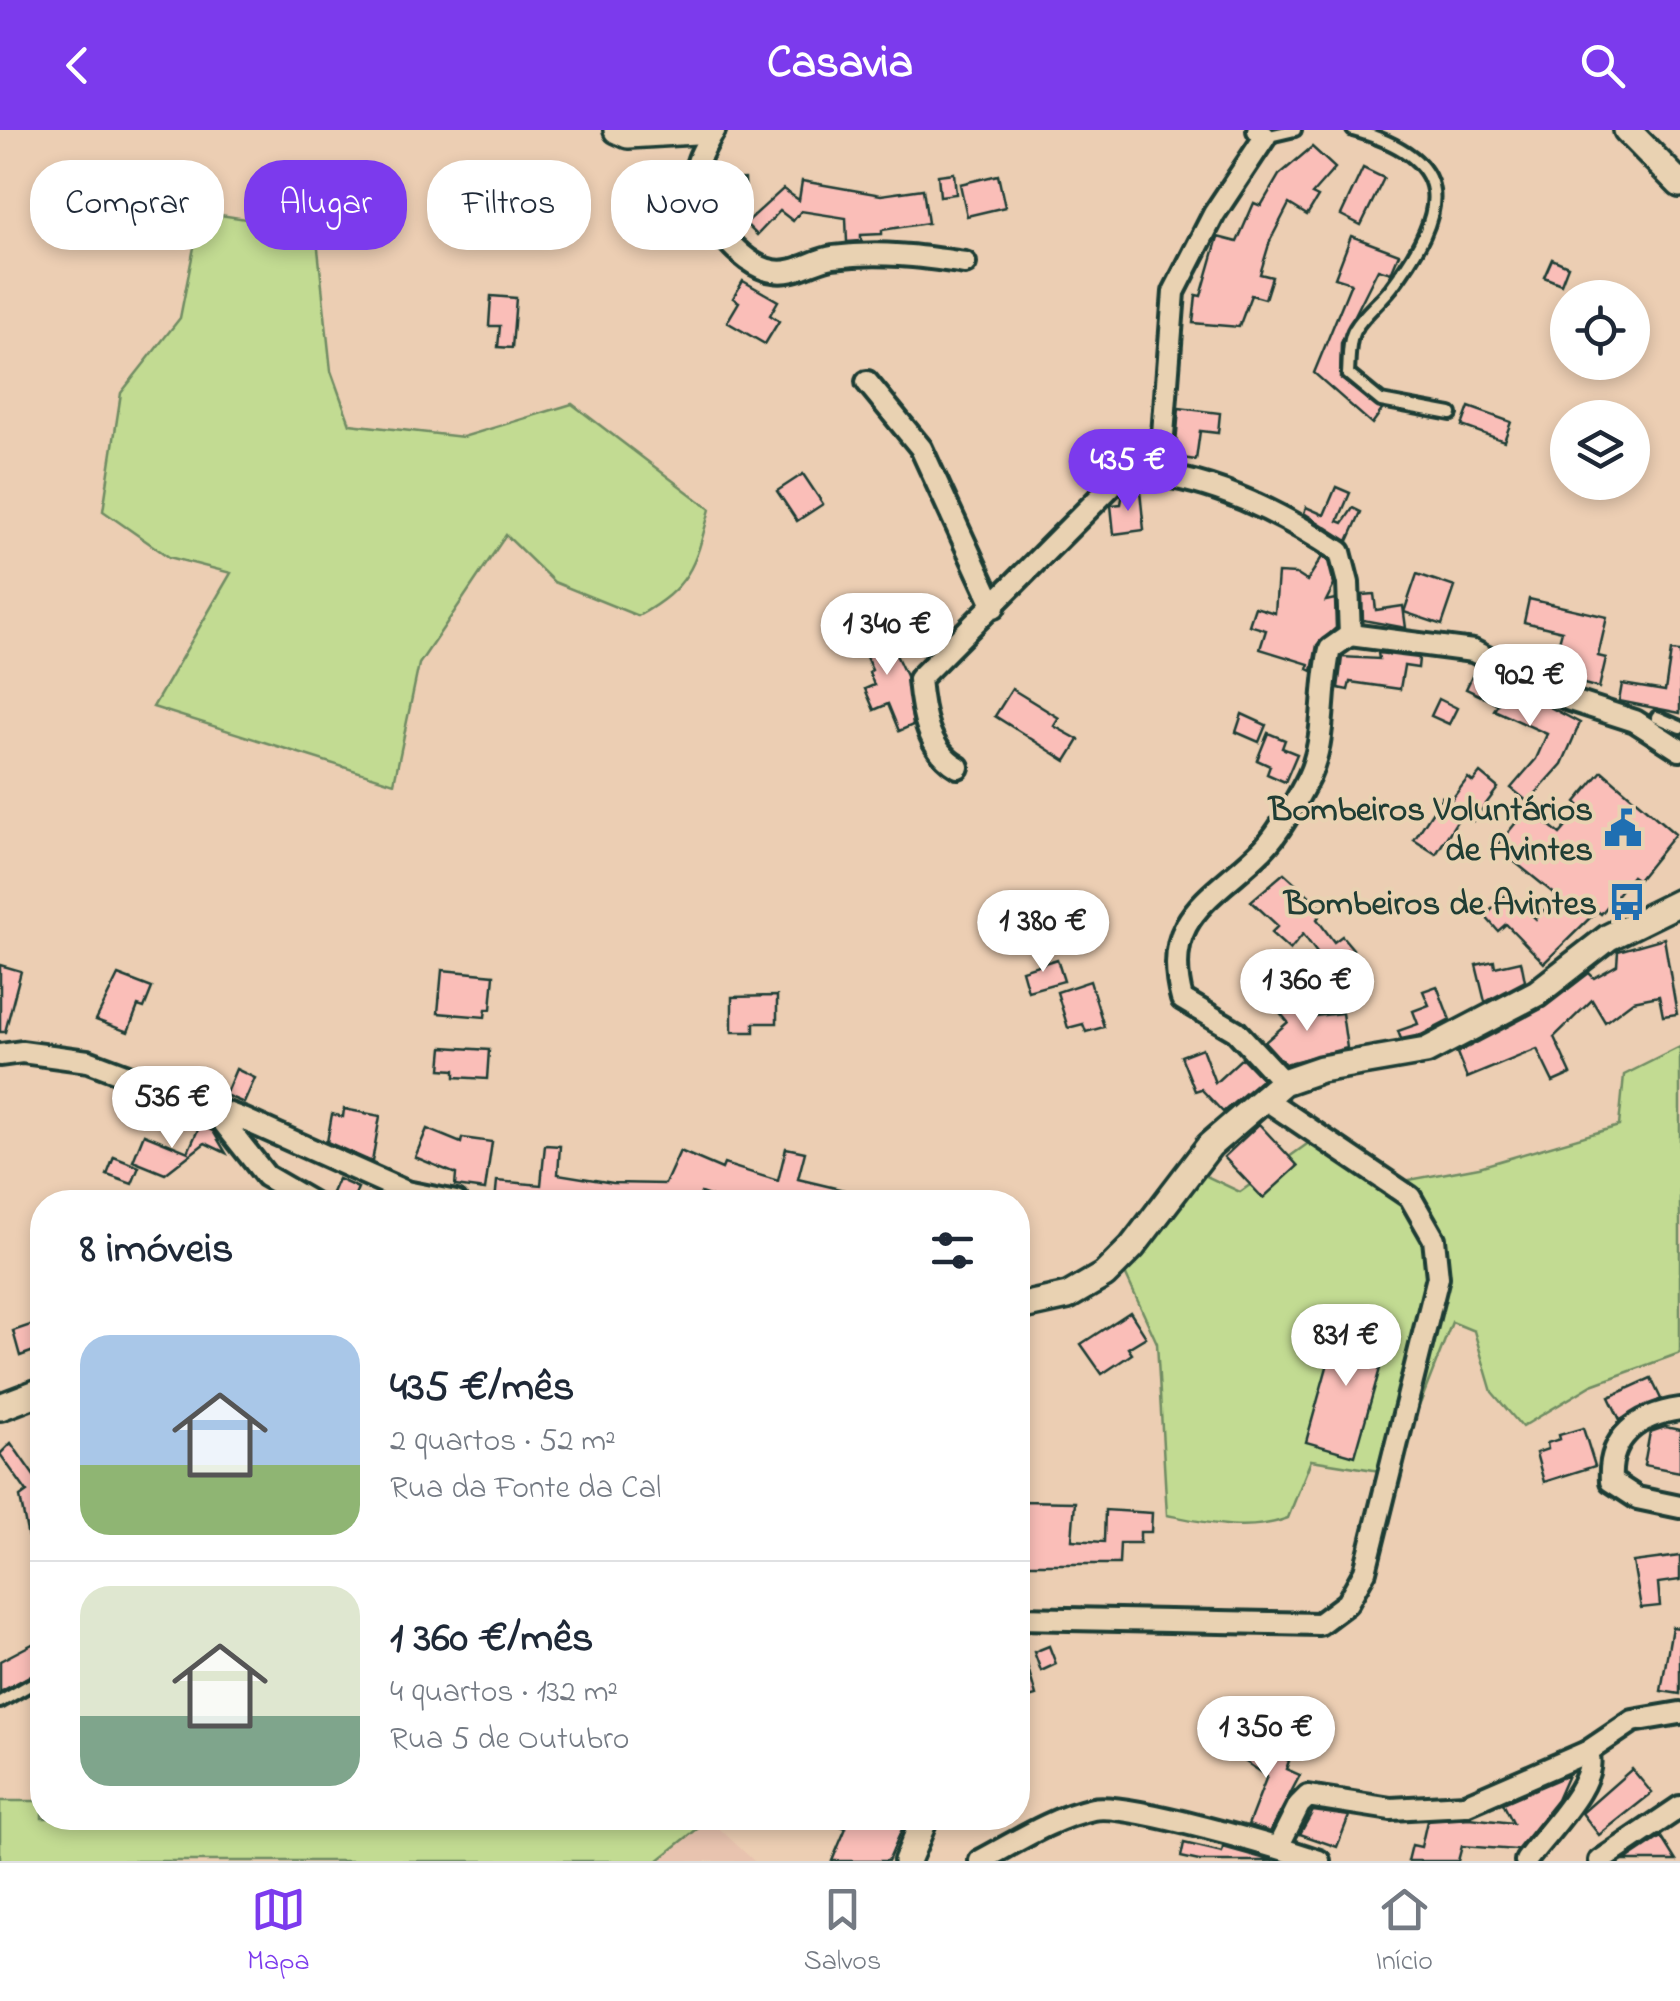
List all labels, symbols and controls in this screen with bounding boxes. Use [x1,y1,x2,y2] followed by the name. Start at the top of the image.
[767,32,913,98] text: Casavia
[50,38,105,93] icon: back
[1575,38,1630,93] icon: search
[30,160,224,250] chip: Comprar
[244,160,407,250] chip: Alugar
[427,160,591,250] chip: Filtros
[611,160,754,250] chip: Novo
[1550,280,1650,500] map controls
[1550,280,1650,380] button: locate
[1550,400,1650,500] button: layers
[1058,429,1198,514] pin: 435 €
[1090,438,1166,485] text: 435 €
[795,593,979,678] pin: 1 340 €
[843,602,931,649] text: 1 340 €
[1460,644,1600,729] pin: 902 €
[1495,653,1565,700] text: 902 €
[1267,786,1593,877] place label: Bombeiros Voluntários de Avintes
[1602,807,1644,849] public building icon: Bombeiros Voluntários de Avintes
[1282,880,1597,931] place label: Bombeiros de Avintes
[1606,881,1648,923] bus stop icon: Bombeiros de Avintes
[951,890,1135,975] pin: 1 380 €
[999,899,1087,946] text: 1 380 €
[1215,949,1399,1034] pin: 1 360 €
[1262,958,1352,1005] text: 1 360 €
[102,1066,242,1151] pin: 536 €
[134,1075,210,1122] text: 536 €
[80,1220,233,1281] text: 8 imóveis
[925,1223,980,1278] icon: filters
[1276,1304,1416,1389] pin: 831 €
[1313,1313,1379,1360] text: 831 €
[390,1358,574,1419] text: 435 €/mês
[160,1375,280,1495] icon: home
[390,1419,616,1466] text: 2 quartos · 52 m²
[390,1466,661,1513] text: Rua da Fonte da Cal
[390,1609,593,1670] text: 1 360 €/mês
[160,1626,280,1746] icon: home
[390,1670,618,1717] text: 4 quartos · 132 m²
[1174,1696,1358,1781] pin: 1 350 €
[1219,1705,1313,1752] text: 1 350 €
[390,1717,629,1764] text: Rua 5 de Outubro
[247,1882,310,1983] tab: Mapa
[804,1882,881,1983] tab: Salvos
[1375,1882,1433,1983] tab: Início

